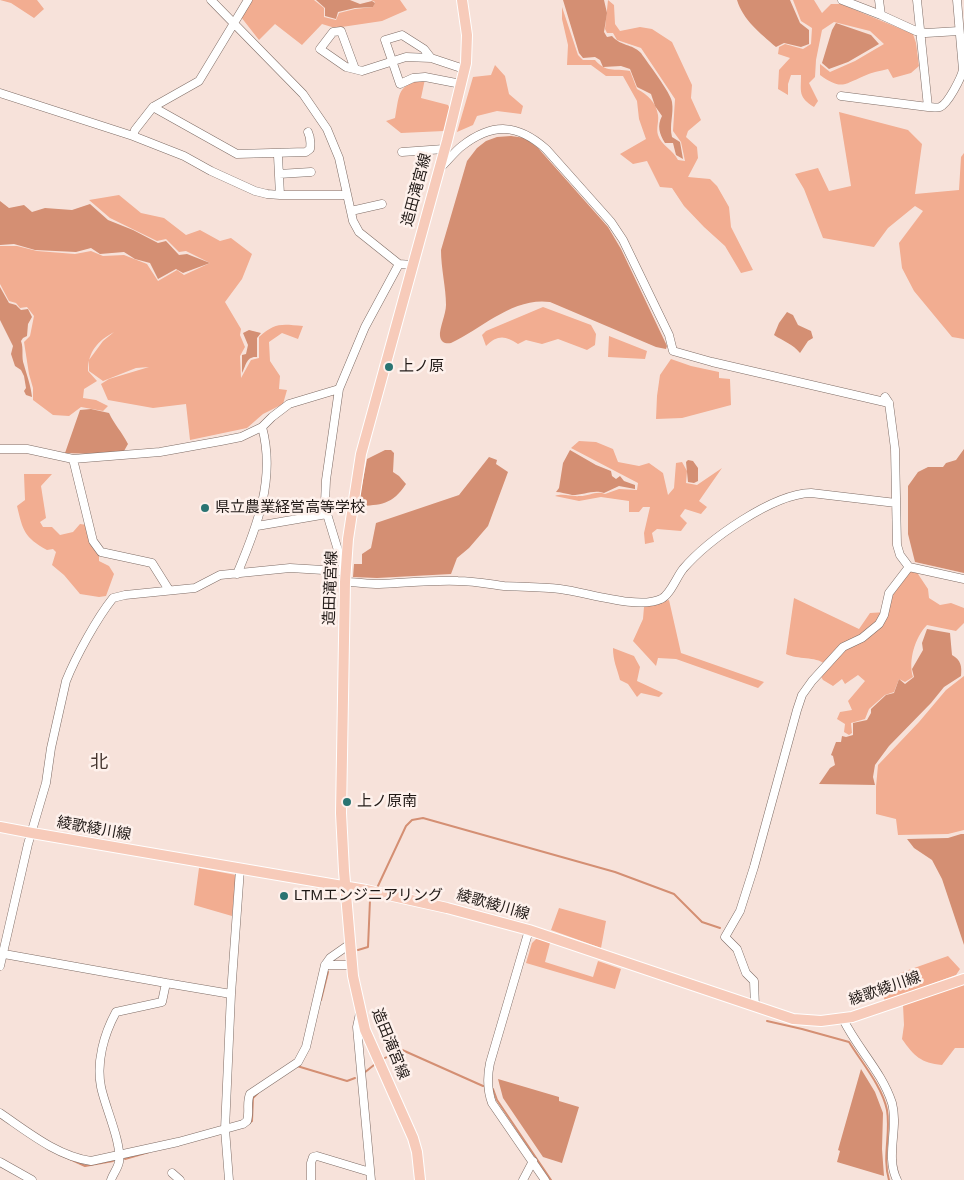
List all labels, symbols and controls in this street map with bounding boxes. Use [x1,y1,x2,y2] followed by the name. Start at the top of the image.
[399,151,435,229] street label: 造田滝宮線
[399,358,444,376] place label: 上ノ原
[383,361,395,373] marker: 上ノ原
[215,499,365,517] place label: 県立農業経営高等学校
[199,502,211,514] marker: 県立農業経営高等学校
[321,550,341,626] street label: 造田滝宮線
[90,752,108,774] district label: 北
[357,793,417,811] place label: 上ノ原南
[341,796,353,808] marker: 上ノ原南
[56,814,132,844] street label: 綾歌綾川線
[454,886,532,924] street label: 綾歌綾川線
[294,887,443,905] place label: LTMエンジニアリング
[278,890,290,902] marker: LTMエンジニアリング
[847,968,923,1010] street label: 綾歌綾川線
[368,1006,412,1082] street label: 造田滝宮線

